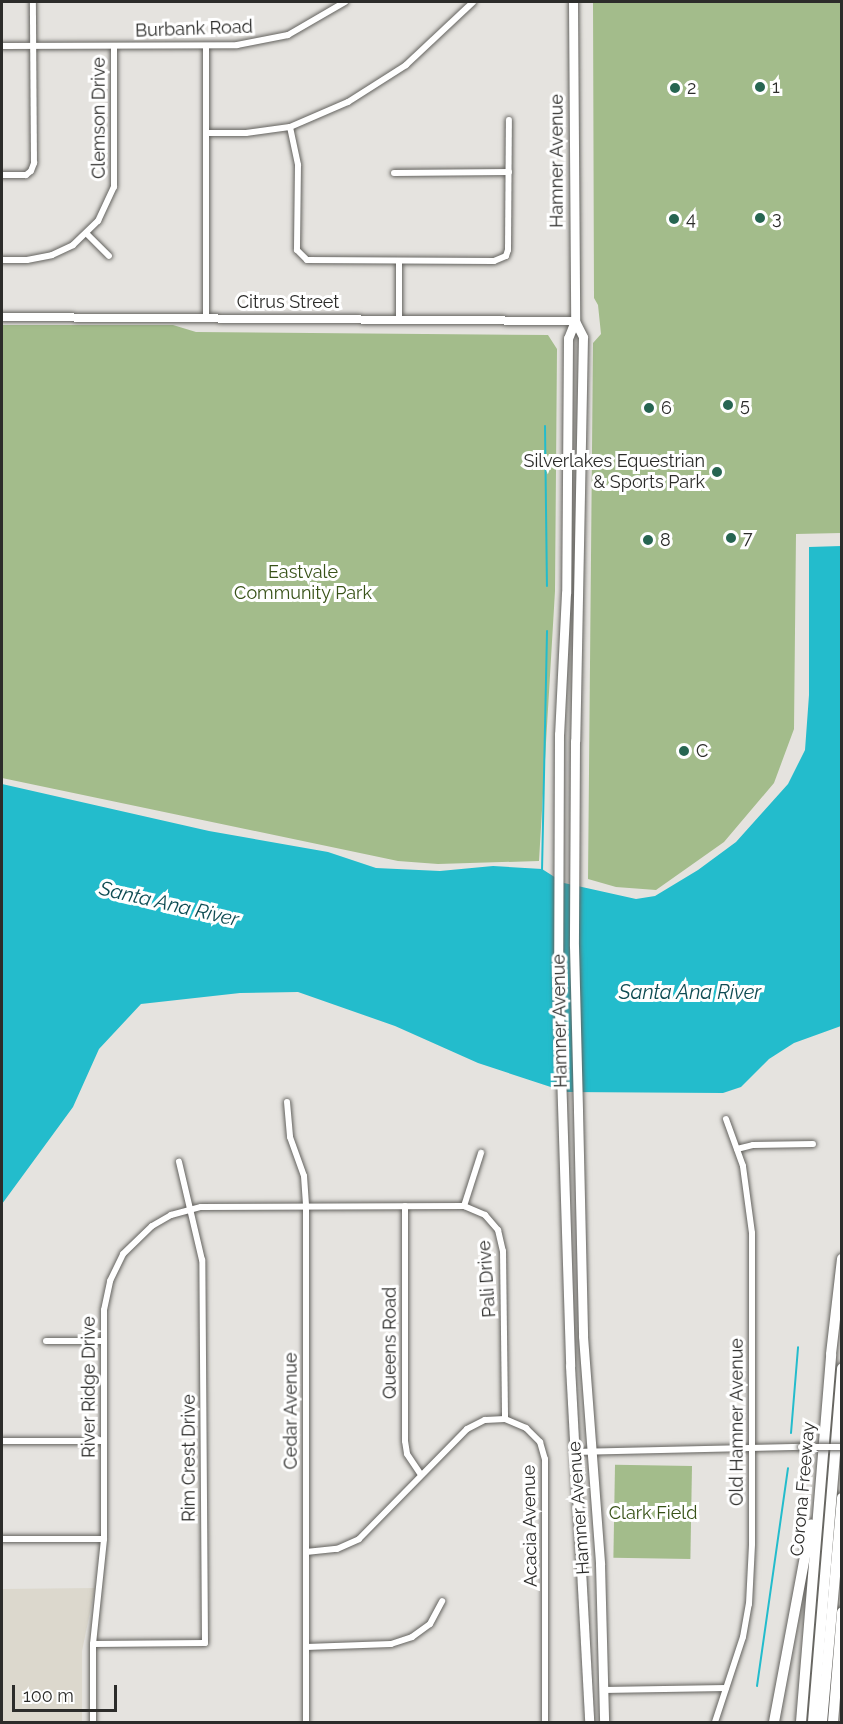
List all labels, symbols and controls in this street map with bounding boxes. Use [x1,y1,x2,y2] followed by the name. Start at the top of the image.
[135,16,253,42] street label: Burbank Road
[88,57,110,179] street label: Clemson Drive
[772,76,780,98] place label: 1
[687,77,696,99] place label: 2
[753,80,767,94] marker: 1
[668,81,682,95] marker: 2
[546,94,568,228] street label: Hamner Avenue
[772,207,782,229] place label: 3
[686,208,696,230] place label: 4
[753,211,767,225] marker: 3
[667,212,681,226] marker: 4
[237,291,339,313] street label: Citrus Street
[740,394,750,416] place label: 5
[661,397,672,419] place label: 6
[721,398,735,412] marker: 5
[642,401,656,415] marker: 6
[523,451,705,494] place label: Silverlakes Equestrian & Sports Park
[710,465,724,479] marker: Silverlakes Equestrian & Sports Park
[743,527,753,549] place label: 7
[660,529,671,551] place label: 8
[724,531,738,545] marker: 7
[641,533,655,547] marker: 8
[234,562,372,604] park label: Eastvale Community Park
[696,740,708,762] place label: C
[677,744,691,758] marker: C
[97,876,241,932] water label: Santa Ana River
[548,953,572,1089] street label: Hamner Avenue
[619,980,761,1004] water label: Santa Ana River
[474,1240,500,1318] street label: Pali Drive
[379,1287,401,1399] street label: Queens Road
[78,1316,100,1458] street label: River Ridge Drive
[726,1338,748,1506] street label: Old Hamner Avenue
[280,1352,302,1470] street label: Cedar Avenue
[178,1394,200,1522] street label: Rim Crest Drive
[786,1421,820,1557] street label: Corona Freeway
[564,1440,594,1576] street label: Hamner Avenue
[518,1464,542,1588] street label: Acacia Avenue
[609,1502,697,1524] park label: Clark Field
[15,1673,120,1711] scale bar
[23,1685,74,1706] text: 100 m

